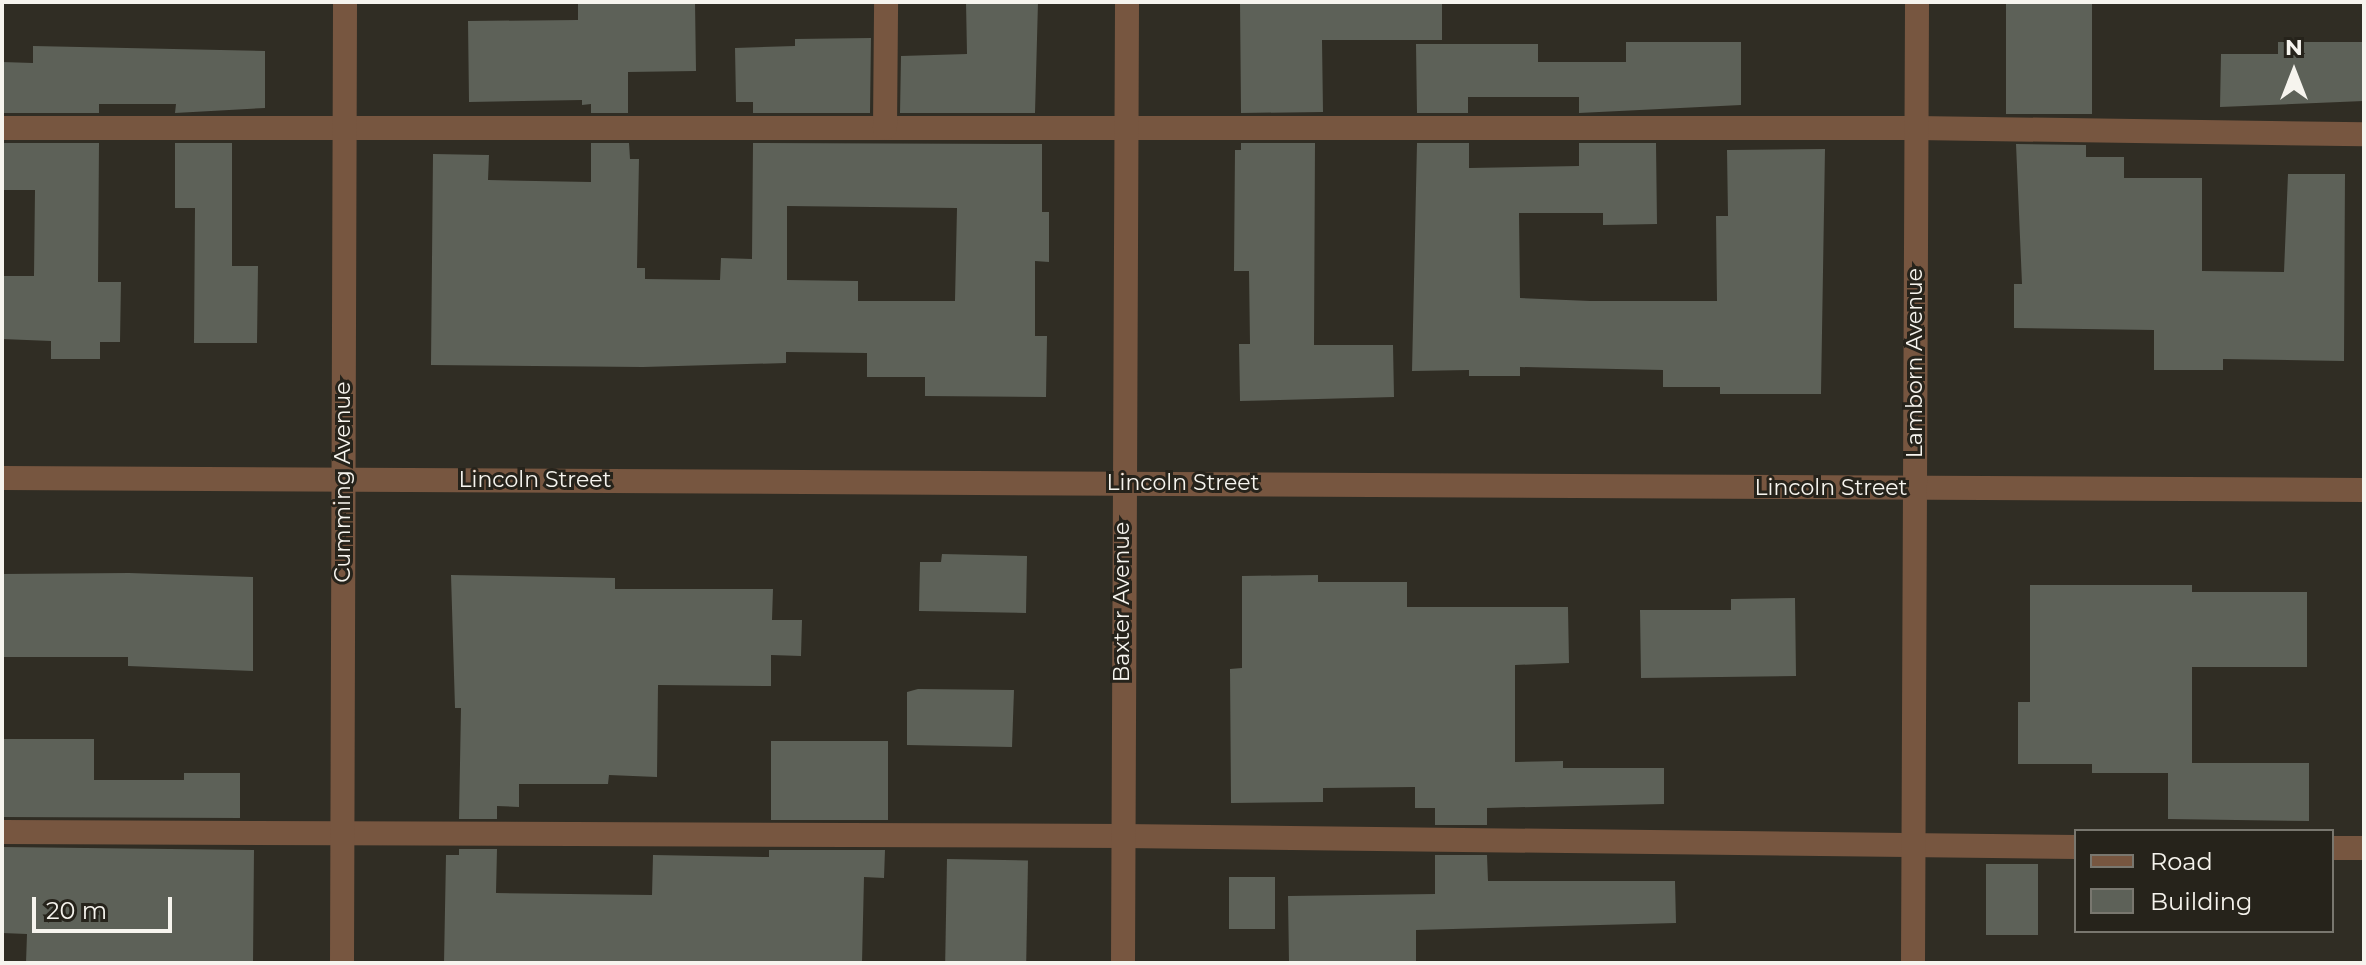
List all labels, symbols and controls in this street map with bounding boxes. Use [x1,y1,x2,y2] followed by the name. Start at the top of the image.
[2254,32,2334,112] north arrow
[2285,34,2303,61] text: N
[1902,268,1928,458] street label: Lamborn Avenue
[330,381,356,583] street label: Cumming Avenue
[459,467,611,493] street label: Lincoln Street
[1107,470,1259,496] street label: Lincoln Street
[1755,475,1907,501] street label: Lincoln Street
[1109,522,1135,682] street label: Baxter Avenue
[2074,829,2334,933] legend
[2150,847,2213,876] text: Road
[36,881,176,931] scale bar
[2150,887,2253,916] text: Building
[46,896,107,925] text: 20 m

